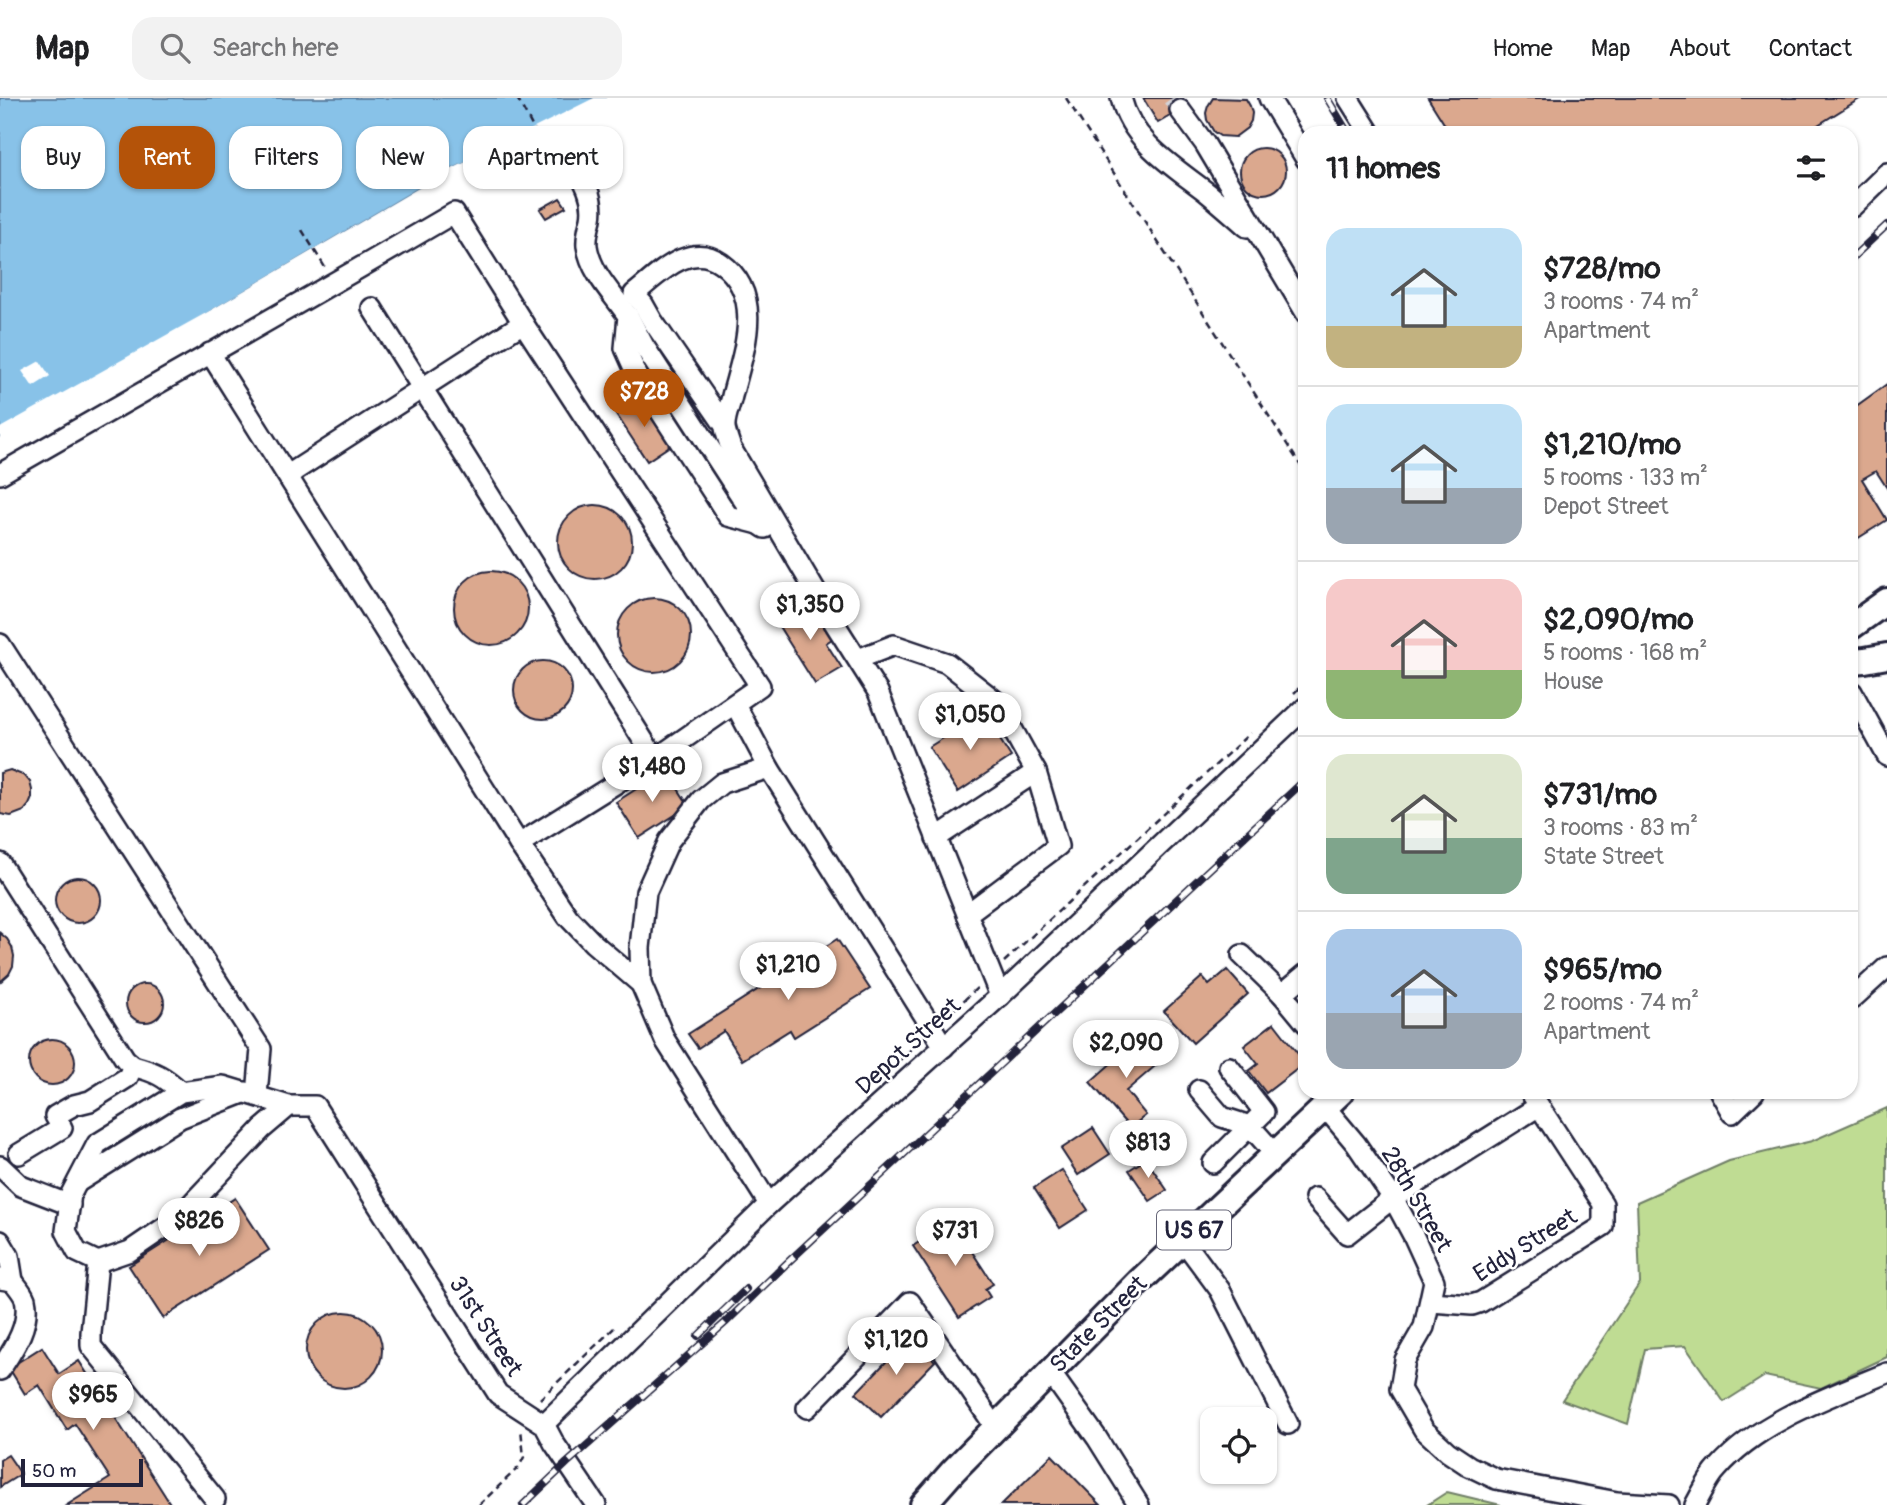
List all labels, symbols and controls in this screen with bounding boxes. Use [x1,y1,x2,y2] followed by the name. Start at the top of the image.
[132,17,622,80] search box
[35,28,90,69] text: Map
[156,29,194,67] icon: search
[212,32,339,64] text: Search here
[1492,34,1553,63] text: Home
[1591,34,1631,63] text: Map
[1669,34,1731,63] text: About
[1769,34,1852,63] text: Contact
[21,126,105,189] chip: Buy
[119,126,215,189] chip: Rent
[229,126,342,189] chip: Filters
[356,126,449,189] chip: New
[463,126,623,189] chip: Apartment
[1792,149,1830,187] icon: filters
[1326,150,1440,187] text: 11 homes
[1543,250,1661,287] text: $728/mo
[1382,256,1466,340] icon: home
[1543,287,1699,316] text: 3 rooms · 74 m²
[1543,316,1650,345] text: Apartment
[603,370,685,429] pin: $728
[619,377,669,406] text: $728
[1543,426,1681,463] text: $1,210/mo
[1382,432,1466,516] icon: home
[1543,463,1708,492] text: 5 rooms · 133 m²
[1543,492,1669,521] text: Depot Street
[753,582,867,642] pin: $1,350
[776,590,844,619] text: $1,350
[1543,601,1694,638] text: $2,090/mo
[1382,607,1466,691] icon: home
[1543,638,1707,667] text: 5 rooms · 168 m²
[1543,667,1603,696] text: House
[913,692,1027,752] pin: $1,050
[934,700,1006,729] text: $1,050
[595,744,709,804] pin: $1,480
[618,752,686,781] text: $1,480
[1543,776,1657,813] text: $731/mo
[1382,782,1466,866] icon: home
[1543,813,1698,842] text: 3 rooms · 83 m²
[1543,842,1664,871] text: State Street
[731,942,845,1002] pin: $1,210
[756,950,820,979] text: $1,210
[1543,951,1662,988] text: $965/mo
[1382,957,1466,1041] icon: home
[1543,988,1699,1017] text: 2 rooms · 74 m²
[850,992,967,1101] street label: Depot Street
[1543,1017,1650,1046] text: Apartment
[1069,1020,1183,1080] pin: $2,090
[1089,1028,1163,1057] text: $2,090
[1107,1121,1189,1180] pin: $813
[1125,1128,1171,1157] text: $813
[1375,1141,1458,1257] street label: 28th Street
[158,1198,240,1258] pin: $826
[1468,1202,1583,1289] street label: Eddy Street
[174,1206,224,1235] text: $826
[914,1208,996,1268] pin: $731
[1157,1210,1231,1250] road number: US 67
[932,1216,978,1245] text: $731
[1044,1269,1153,1379] street label: State Street
[443,1271,529,1382] street label: 31st Street
[839,1318,953,1377] pin: $1,120
[864,1325,928,1354] text: $1,120
[52,1372,134,1432] pin: $965
[68,1380,118,1409] text: $965
[1200,1407,1277,1484] map controls
[1200,1407,1277,1484] button: locate
[21,1456,144,1488] scale bar
[32,1459,76,1483] text: 50 m

